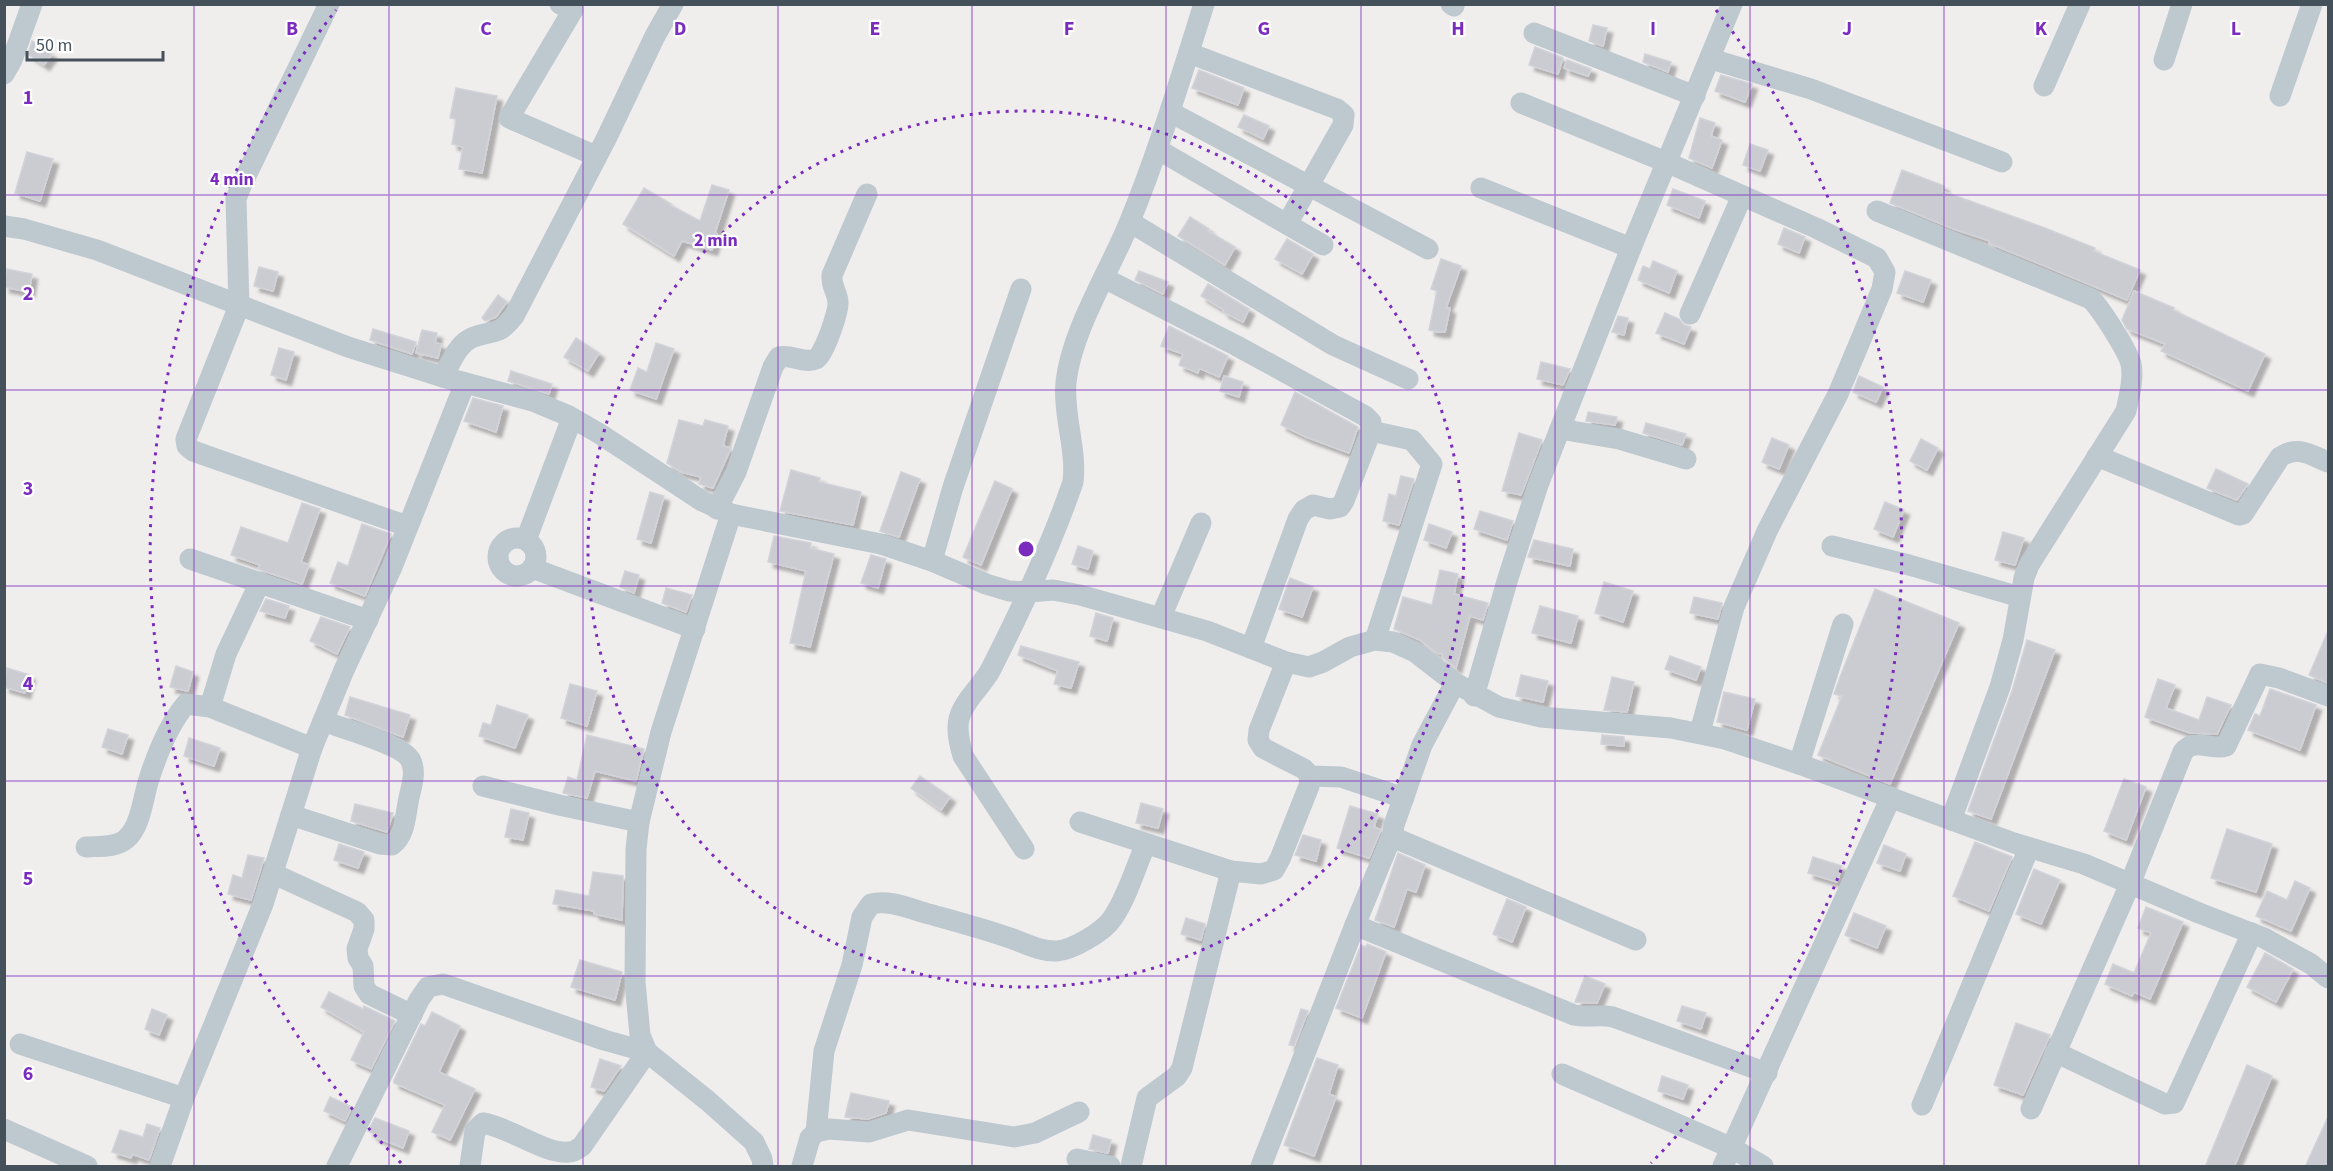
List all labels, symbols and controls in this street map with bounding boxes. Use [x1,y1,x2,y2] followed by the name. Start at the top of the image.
[286,15,298,43] text: B
[480,15,492,43] text: C
[674,15,686,43] text: D
[870,15,880,43] text: E
[1064,15,1074,43] text: F
[1258,15,1270,43] text: G
[1451,15,1465,43] text: H
[1650,15,1656,43] text: I
[1842,15,1852,43] text: J
[2035,15,2048,43] text: K
[2231,15,2241,43] text: L
[27,24,164,62] scale bar
[36,33,72,58] text: 50 m
[23,84,33,112] text: 1
[210,167,254,192] text: 4 min
[694,228,738,253] text: 2 min
[23,280,33,308] text: 2
[23,475,33,503] text: 3
[1016,539,1036,559] centre of rings
[23,670,34,698] text: 4
[23,865,33,893] text: 5
[23,1060,33,1088] text: 6

